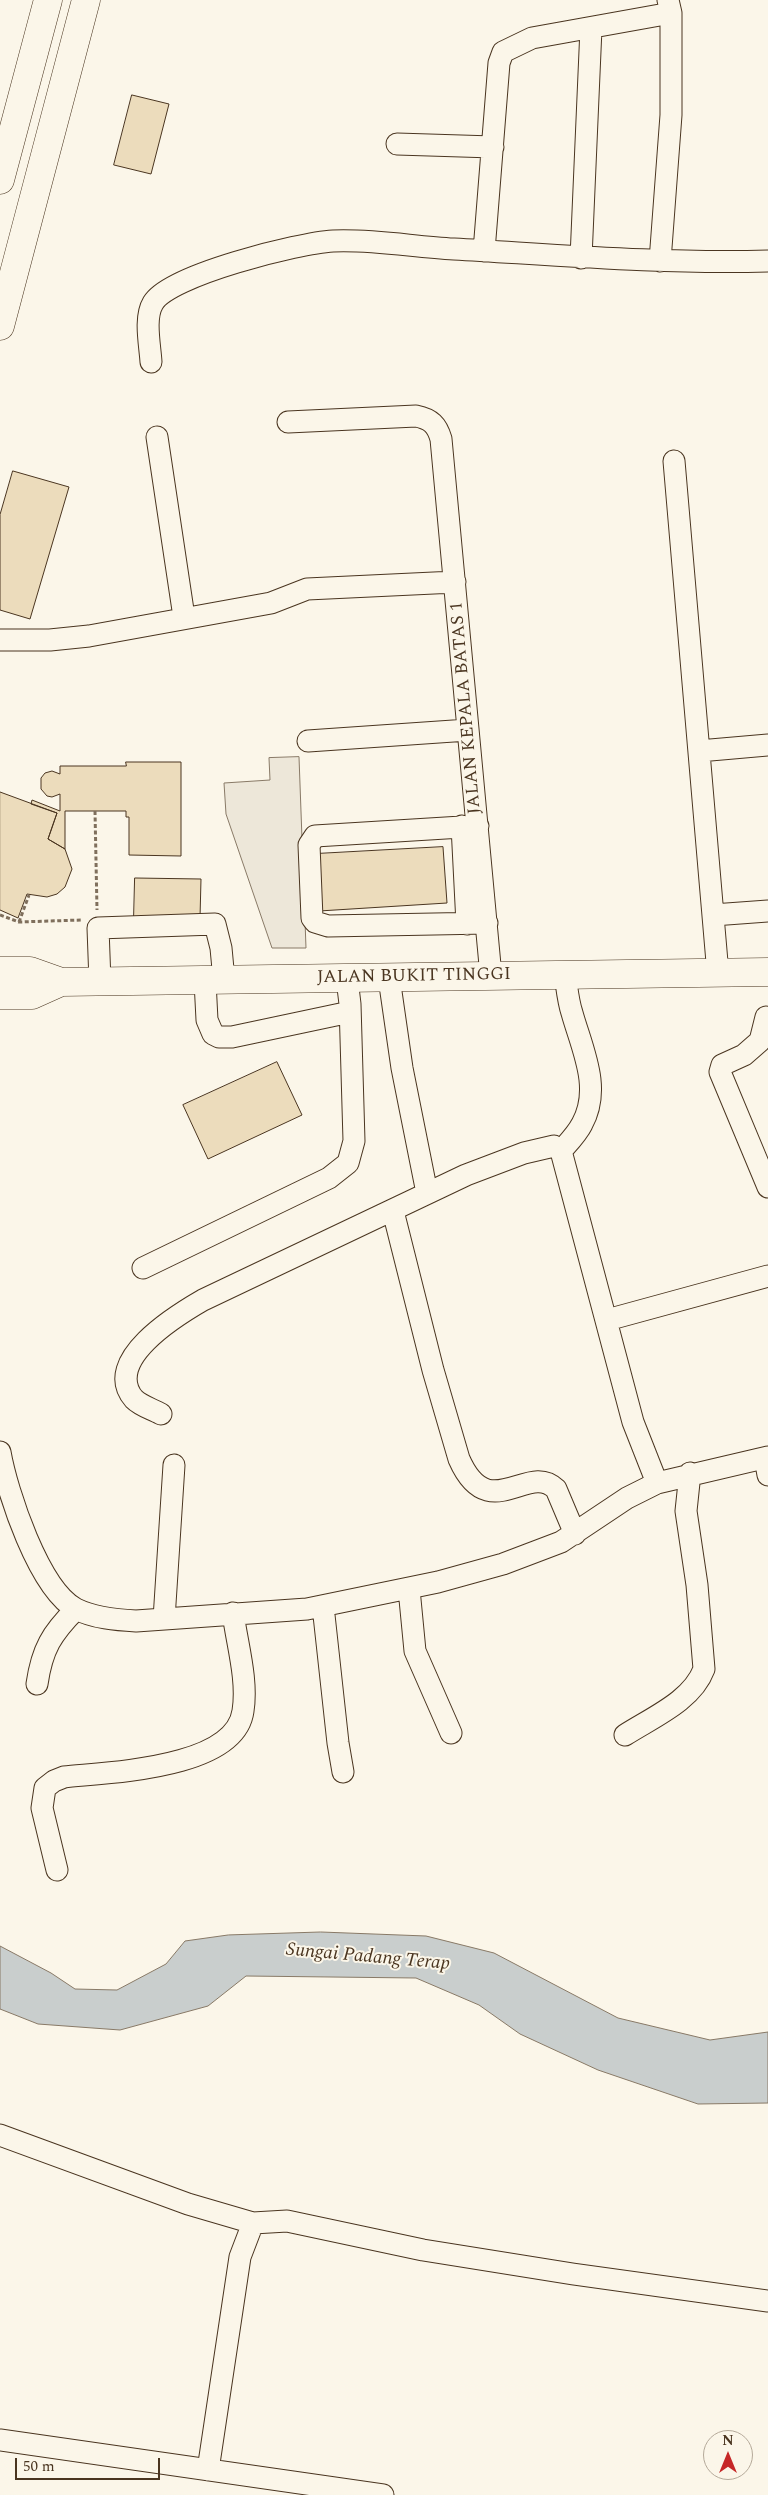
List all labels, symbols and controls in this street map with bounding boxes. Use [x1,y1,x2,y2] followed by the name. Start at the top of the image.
[447,601,487,815] street label: JALAN KEPALA BATAS 1
[317,965,511,989] street label: JALAN BUKIT TINGGI
[285,1939,451,1977] water label: Sungai Padang Terap
[703,2430,753,2480] north arrow
[722,2430,734,2451] text: N
[18,2448,162,2480] scale bar
[23,2455,55,2478] text: 50 m

